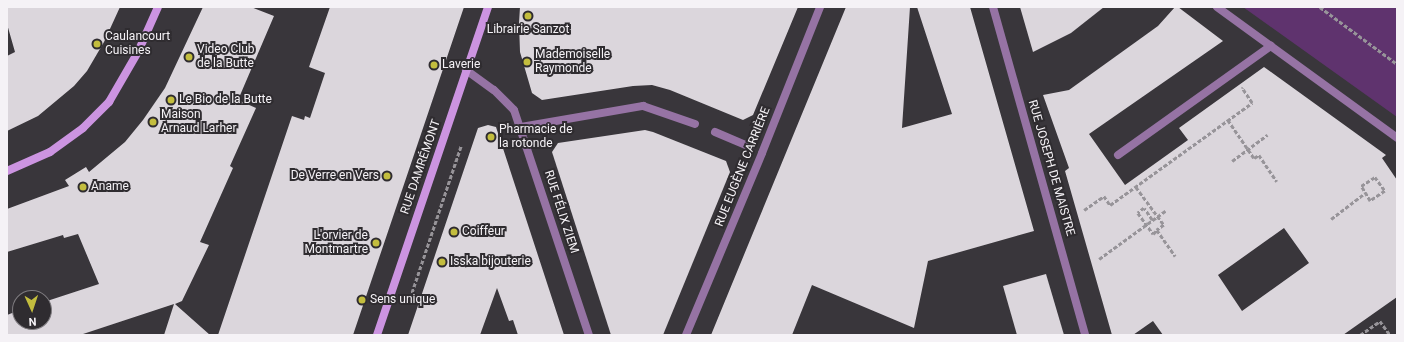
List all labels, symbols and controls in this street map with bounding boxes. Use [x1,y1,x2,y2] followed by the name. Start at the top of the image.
[523,11,533,21] marker: Librairie Sanzot
[487,23,569,37] place label: Librairie Sanzot
[105,30,170,58] place label: Caulancourt Cuisines
[92,39,102,49] marker: Caulancourt Cuisines
[197,43,255,71] place label: Video Club de la Butte
[535,48,610,76] place label: Mademoiselle Raymonde
[184,52,194,62] marker: Video Club de la Butte
[522,57,532,67] marker: Mademoiselle Raymonde
[442,58,480,72] place label: Laverie
[429,60,439,70] marker: Laverie
[179,93,272,107] place label: Le Bio de la Butte
[166,95,176,105] marker: Le Bio de la Butte
[1025,98,1077,238] street label: RUE JOSEPH DE MAISTRE
[712,105,774,229] street label: RUE EUGÈNE CARRIÈRE
[161,108,237,136] place label: Maison Arnaud Larher
[148,117,158,127] marker: Maison Arnaud Larher
[398,118,444,216] street label: RUE DAMRÉMONT
[499,123,572,151] place label: Pharmacie de la rotonde
[486,132,496,142] marker: Pharmacie de la rotonde
[291,169,379,183] place label: De Verre en Vers
[541,169,581,255] street label: RUE FÉLIX ZIEM
[382,171,392,181] marker: De Verre en Vers
[91,180,129,194] place label: Aname
[78,182,88,192] marker: Aname
[462,225,505,239] place label: Coiffeur
[449,227,459,237] marker: Coiffeur
[304,229,368,257] place label: L'orvier de Montmartre
[371,238,381,248] marker: L'orvier de Montmartre
[450,255,531,269] place label: Isska bijouterie
[437,257,447,267] marker: Isska bijouterie
[12,290,52,330] north arrow
[370,293,435,307] place label: Sens unique
[357,295,367,305] marker: Sens unique
[28,315,37,328] text: N

